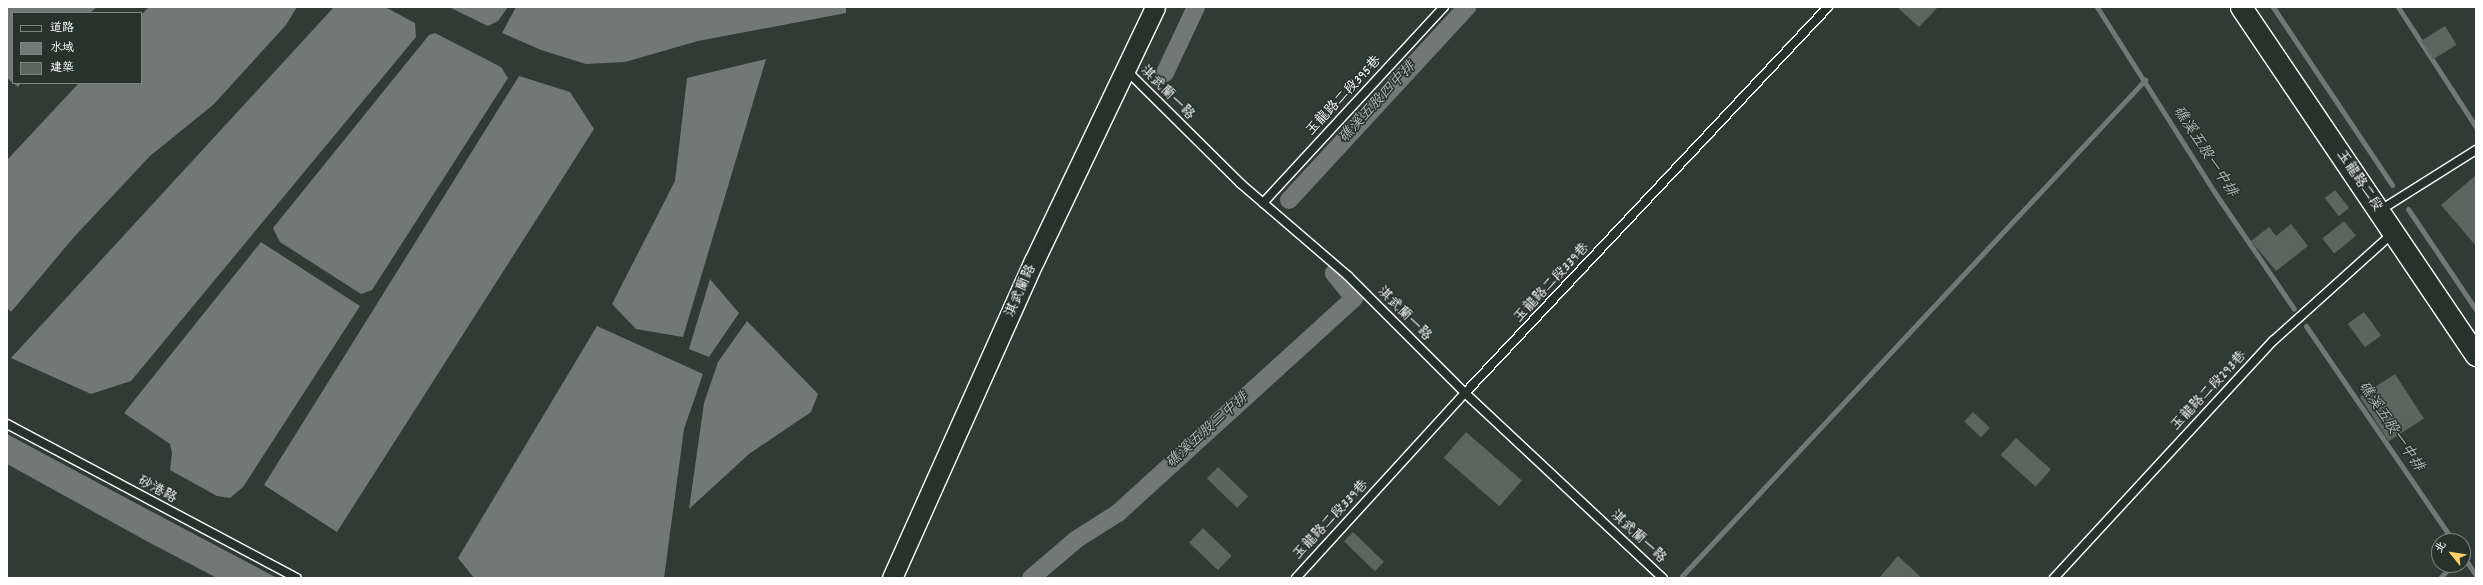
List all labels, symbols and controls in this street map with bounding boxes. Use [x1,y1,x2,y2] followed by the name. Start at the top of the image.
[12,12,142,84] legend
[50,20,74,37] text: 道路
[50,40,74,57] text: 水域
[1303,53,1385,139] street label: 玉龍路二段395巷
[1336,58,1420,148] water label: 礁溪五股四中排
[50,60,74,77] text: 建築
[1136,62,1198,124] street label: 淇武蘭一路
[2168,103,2240,201] water label: 礁溪五股一中排
[2332,147,2386,215] street label: 玉龍路二段
[1511,240,1593,326] street label: 玉龍路二段339巷
[1002,262,1040,320] street label: 淇武蘭路
[1373,283,1435,345] street label: 淇武蘭一路
[2168,348,2250,434] street label: 玉龍路二段293巷
[2353,378,2427,476] water label: 礁溪五股一中排
[1163,389,1253,473] water label: 礁溪五股二中排
[135,473,179,507] street label: 砂港路
[1290,477,1372,563] street label: 玉龍路二段339巷
[1607,507,1669,567] street label: 淇武蘭一路
[2431,533,2471,573] north arrow
[2432,539,2451,556] text: 北

